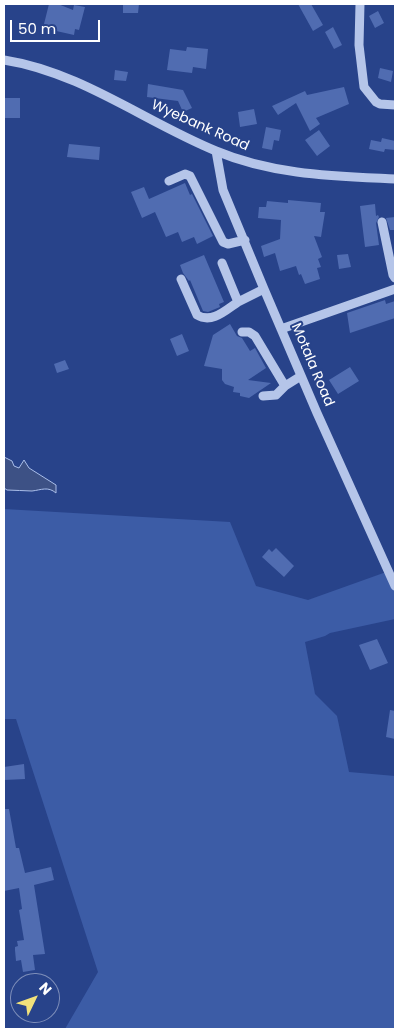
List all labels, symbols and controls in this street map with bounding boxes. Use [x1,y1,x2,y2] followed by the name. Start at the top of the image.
[12,10,102,42] scale bar
[18,18,56,39] text: 50 m
[148,97,252,155] street label: Wyebank Road
[287,321,337,409] street label: Motala Road
[10,973,60,1023] north arrow
[34,978,56,999] text: N

